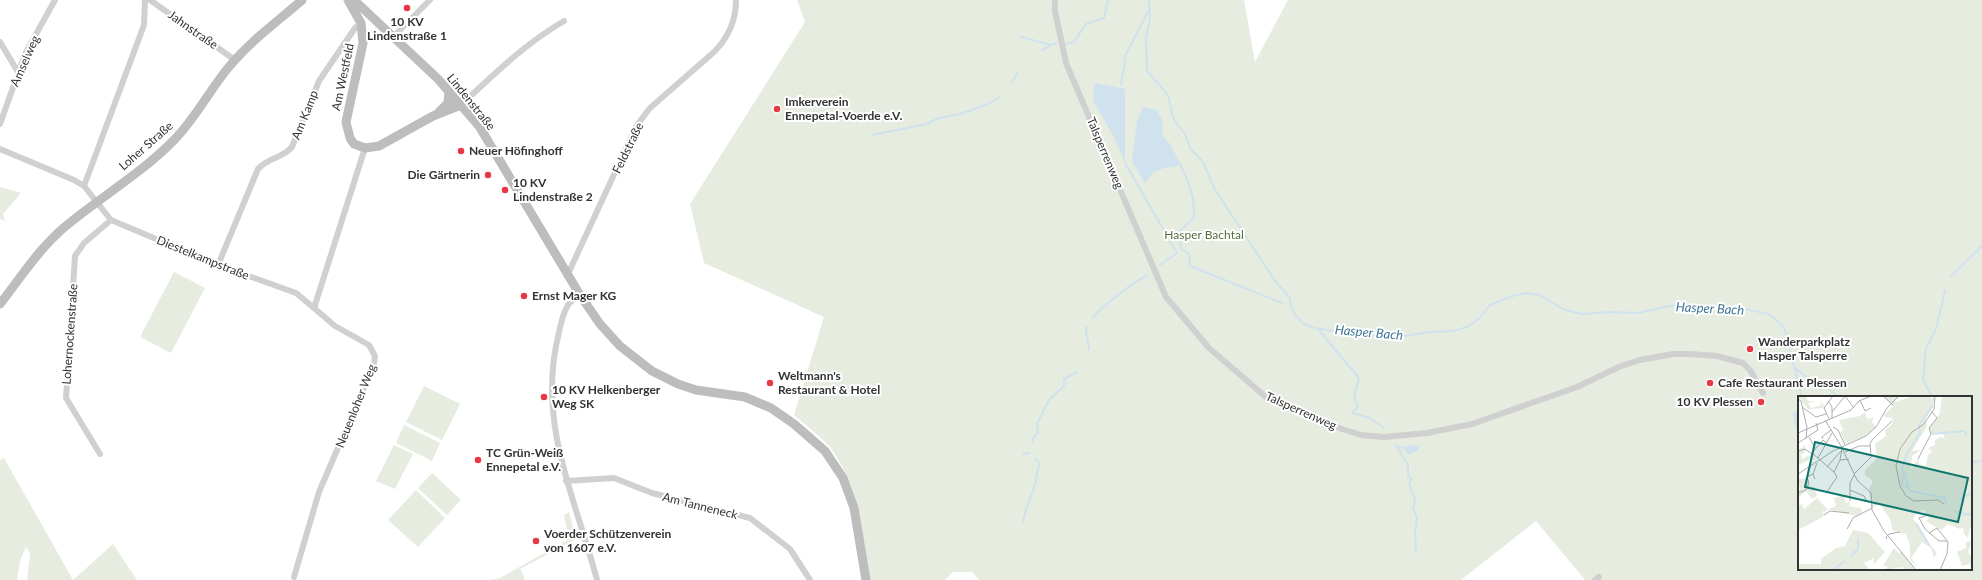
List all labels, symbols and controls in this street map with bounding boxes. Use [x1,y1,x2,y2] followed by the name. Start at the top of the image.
[402,3,412,13] marker: 10 KV Lindenstraße 1
[166,7,221,52] street label: Jahnstraße
[367,14,447,43] place label: 10 KV Lindenstraße 1
[7,33,42,89] street label: Amselweg
[328,42,357,112] street label: Am Westfeld
[444,70,499,133] street label: Lindenstraße
[288,88,321,142] street label: Am Kamp
[785,94,903,123] place label: Imkerverein Ennepetal-Voerde e.V.
[772,104,782,114] marker: Imkerverein Ennepetal-Voerde e.V.
[1084,115,1127,191] street label: Talsperrenweg
[116,118,176,173] street label: Loher Straße
[609,120,646,176] street label: Feldstraße
[469,143,563,158] place label: Neuer Höfinghoff
[456,146,466,156] marker: Neuer Höfinghoff
[407,167,480,182] place label: Die Gärtnerin
[483,170,493,180] marker: Die Gärtnerin
[513,175,593,204] place label: 10 KV Lindenstraße 2
[500,185,510,195] marker: 10 KV Lindenstraße 2
[1164,227,1244,242] park label: Hasper Bachtal
[155,232,252,283] street label: Diestelkampstraße
[58,283,81,385] street label: Lohernockenstraße
[532,288,616,303] place label: Ernst Mager KG
[519,291,529,301] marker: Ernst Mager KG
[1675,298,1745,318] water label: Hasper Bach
[1334,321,1404,343] water label: Hasper Bach
[1758,334,1850,363] place label: Wanderparkplatz Hasper Talsperre
[1745,344,1755,354] marker: Wanderparkplatz Hasper Talsperre
[332,362,379,450] street label: Neuenloher Weg
[778,368,880,397] place label: Weltmann's Restaurant & Hotel
[1718,375,1847,390] place label: Cafe Restaurant Plessen
[765,378,775,388] marker: Weltmann's Restaurant & Hotel
[1705,378,1715,388] marker: Cafe Restaurant Plessen
[552,382,661,411] place label: 10 KV Helkenberger Weg SK
[1263,388,1339,433] street label: Talsperrenweg
[539,392,549,402] marker: 10 KV Helkenberger Weg SK
[1677,394,1753,409] place label: 10 KV Plessen
[1798,396,1972,570] inset map
[1756,397,1766,407] marker: 10 KV Plessen
[486,445,563,474] place label: TC Grün-Weiß Ennepetal e.V.
[473,455,483,465] marker: TC Grün-Weiß Ennepetal e.V.
[661,489,740,522] street label: Am Tanneneck
[543,526,671,555] place label: Voerder Schützenverein von 1607 e.V.
[531,536,541,546] marker: Voerder Schützenverein von 1607 e.V.

